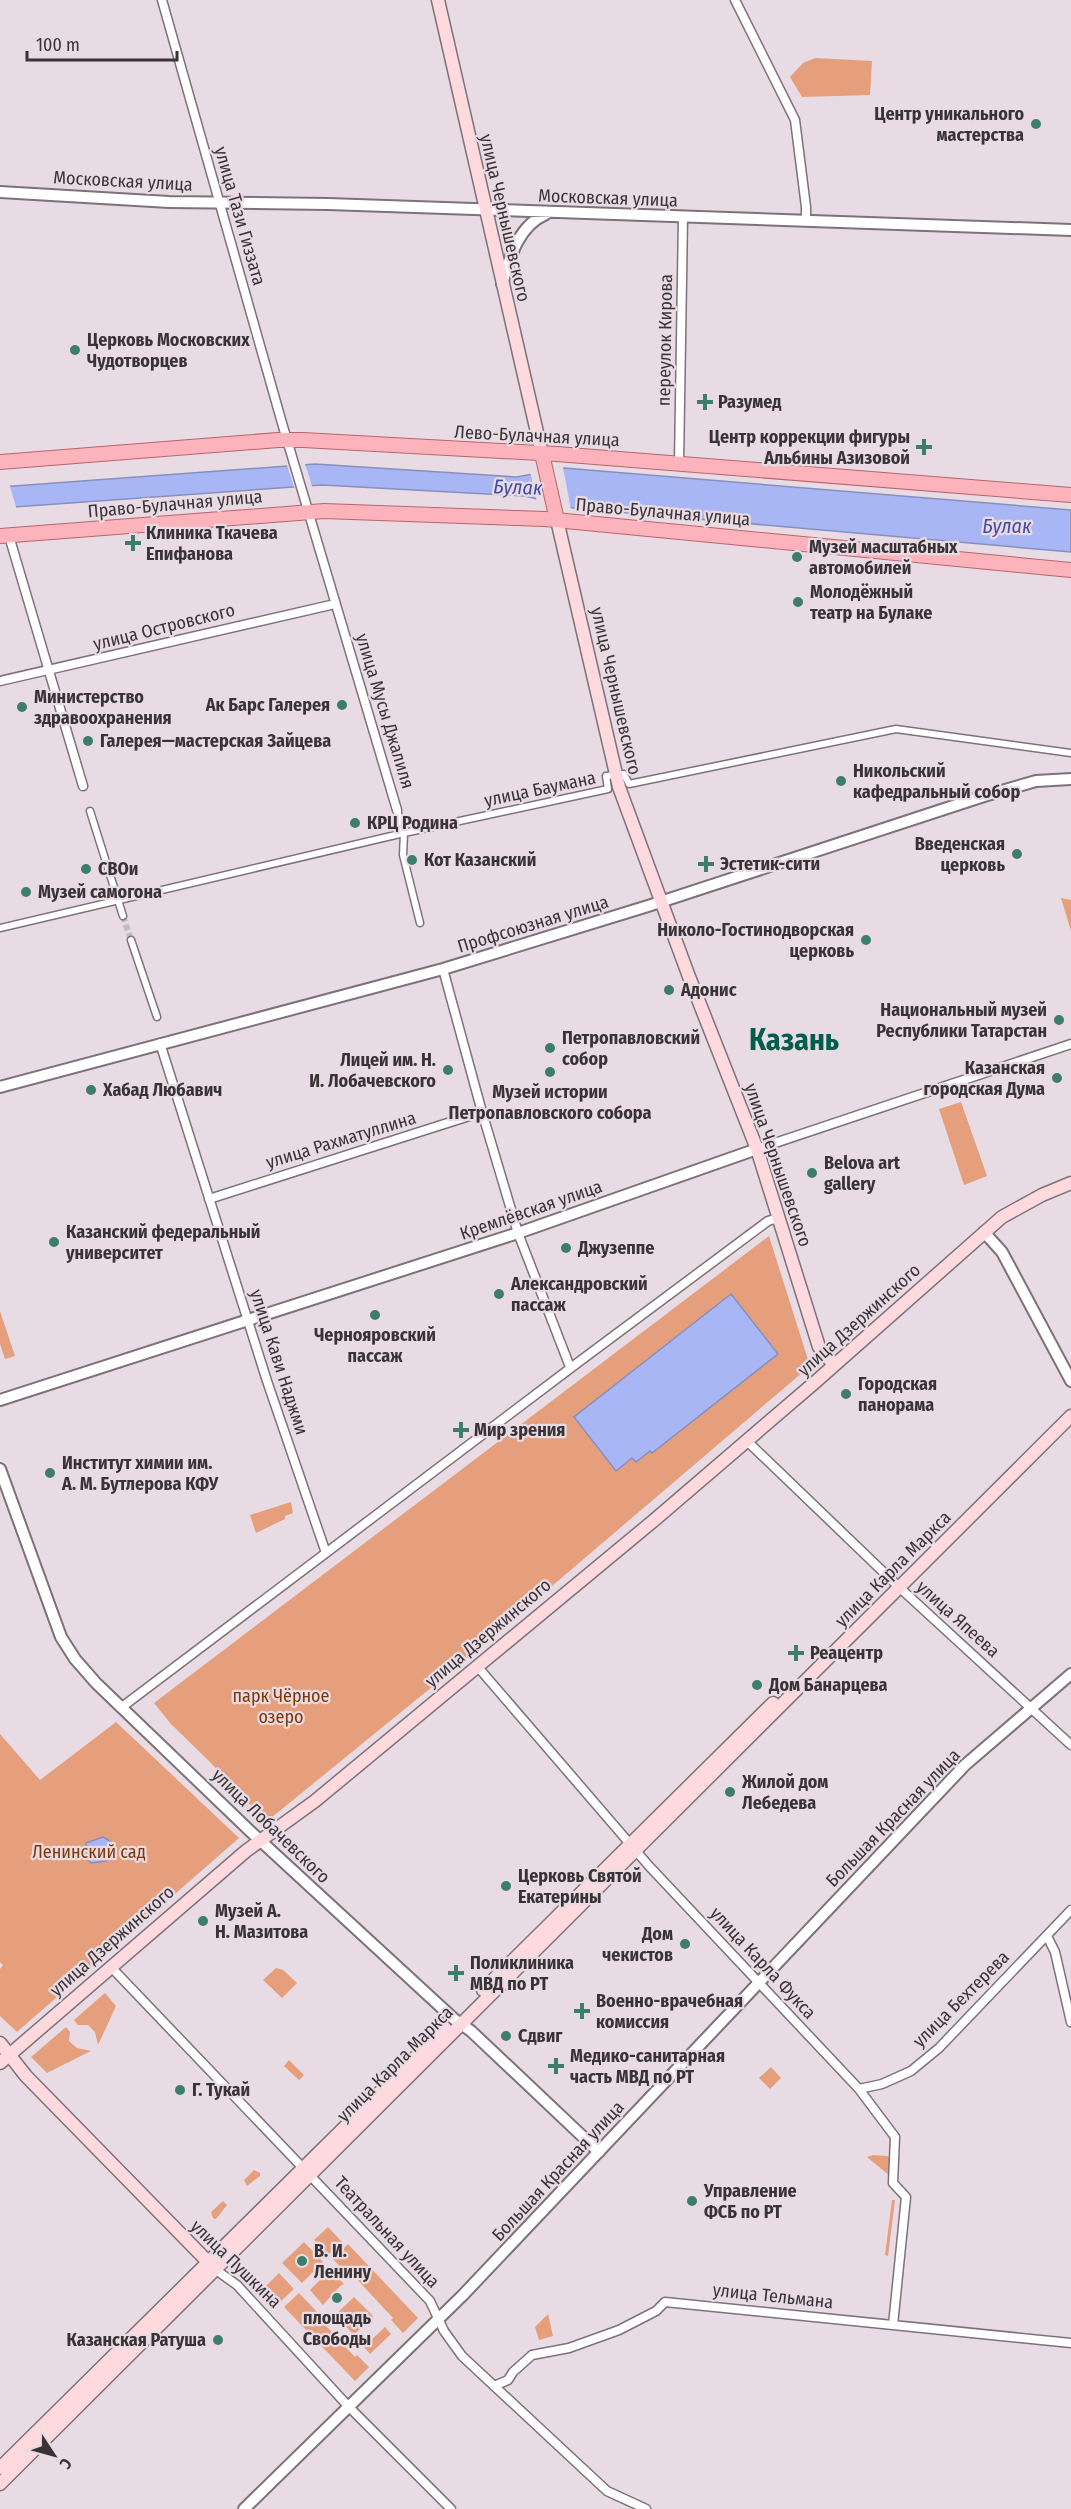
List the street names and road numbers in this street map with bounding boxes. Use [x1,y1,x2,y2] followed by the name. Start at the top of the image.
[475,132,535,304] street label: улица Чернышевского
[210,144,270,288] street label: улица Тази Гиззата
[53,166,193,196] street label: Московская улица
[538,185,678,211] street label: Московская улица
[653,274,677,406] street label: переулок Кирова
[454,421,620,451] street label: Лево-Булачная улица
[87,485,263,523] street label: Право-Булачная улица
[575,493,751,531] street label: Право-Булачная улица
[91,599,237,655] street label: улица Островского
[586,605,646,777] street label: улица Чернышевского
[351,631,419,791] street label: улица Мусы Джалиля
[482,766,598,812] street label: улица Баумана
[455,890,611,957] street label: Профсоюзная улица
[740,1080,816,1250] street label: улица Чернышевского
[263,1107,419,1173] street label: улица Рахматуллина
[457,1175,605,1245] street label: Кремлёвская улица
[793,1259,925,1381] street label: улица Дзержинского
[245,1287,313,1437] street label: улица Кави Наджми
[830,1506,956,1632] street label: улица Карла Маркса
[420,1574,556,1692] street label: улица Дзержинского
[912,1576,1004,1662] street label: улица Япеева
[821,1744,965,1892] street label: Большая Красная улица
[207,1764,335,1888] street label: улица Лобачевского
[45,1881,179,2001] street label: улица Дзержинского
[705,1902,821,2024] street label: улица Карла Фукса
[908,1946,1014,2052] street label: улица Бехтерева
[332,2001,458,2127] street label: улица Карла Маркса
[487,2096,629,2246] street label: Большая Красная улица
[330,2172,444,2292] street label: Театральная улица
[186,2215,286,2313] street label: улица Пушкина
[712,2279,835,2313] street label: улица Тельмана

